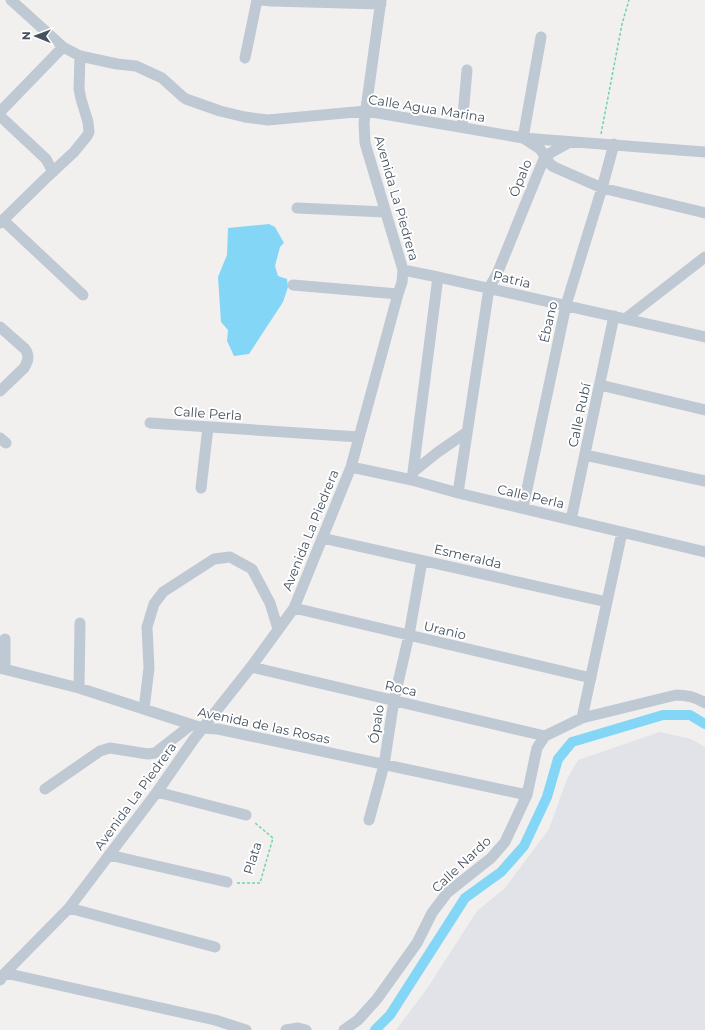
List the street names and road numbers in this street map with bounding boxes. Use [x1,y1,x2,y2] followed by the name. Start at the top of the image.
[367,91,487,125] street label: Calle Agua Marina
[371,134,423,262] street label: Avenida La Piedrera
[505,157,535,199] street label: Ópalo
[492,267,532,291] street label: Patria
[535,300,561,344] street label: Ébano
[564,381,594,449] street label: Calle Rubí
[173,403,243,423] street label: Calle Perla
[278,467,342,593] street label: Avenida La Piedrera
[496,481,566,511] street label: Calle Perla
[433,540,503,572] street label: Esmeralda
[422,617,468,643] street label: Uranio
[383,677,419,699] street label: Roca
[196,703,332,747] street label: Avenida de las Rosas
[365,703,387,745] street label: Ópalo
[91,739,179,853] street label: Avenida La Piedrera
[428,832,494,896] street label: Calle Nardo
[239,840,265,876] street label: Plata

